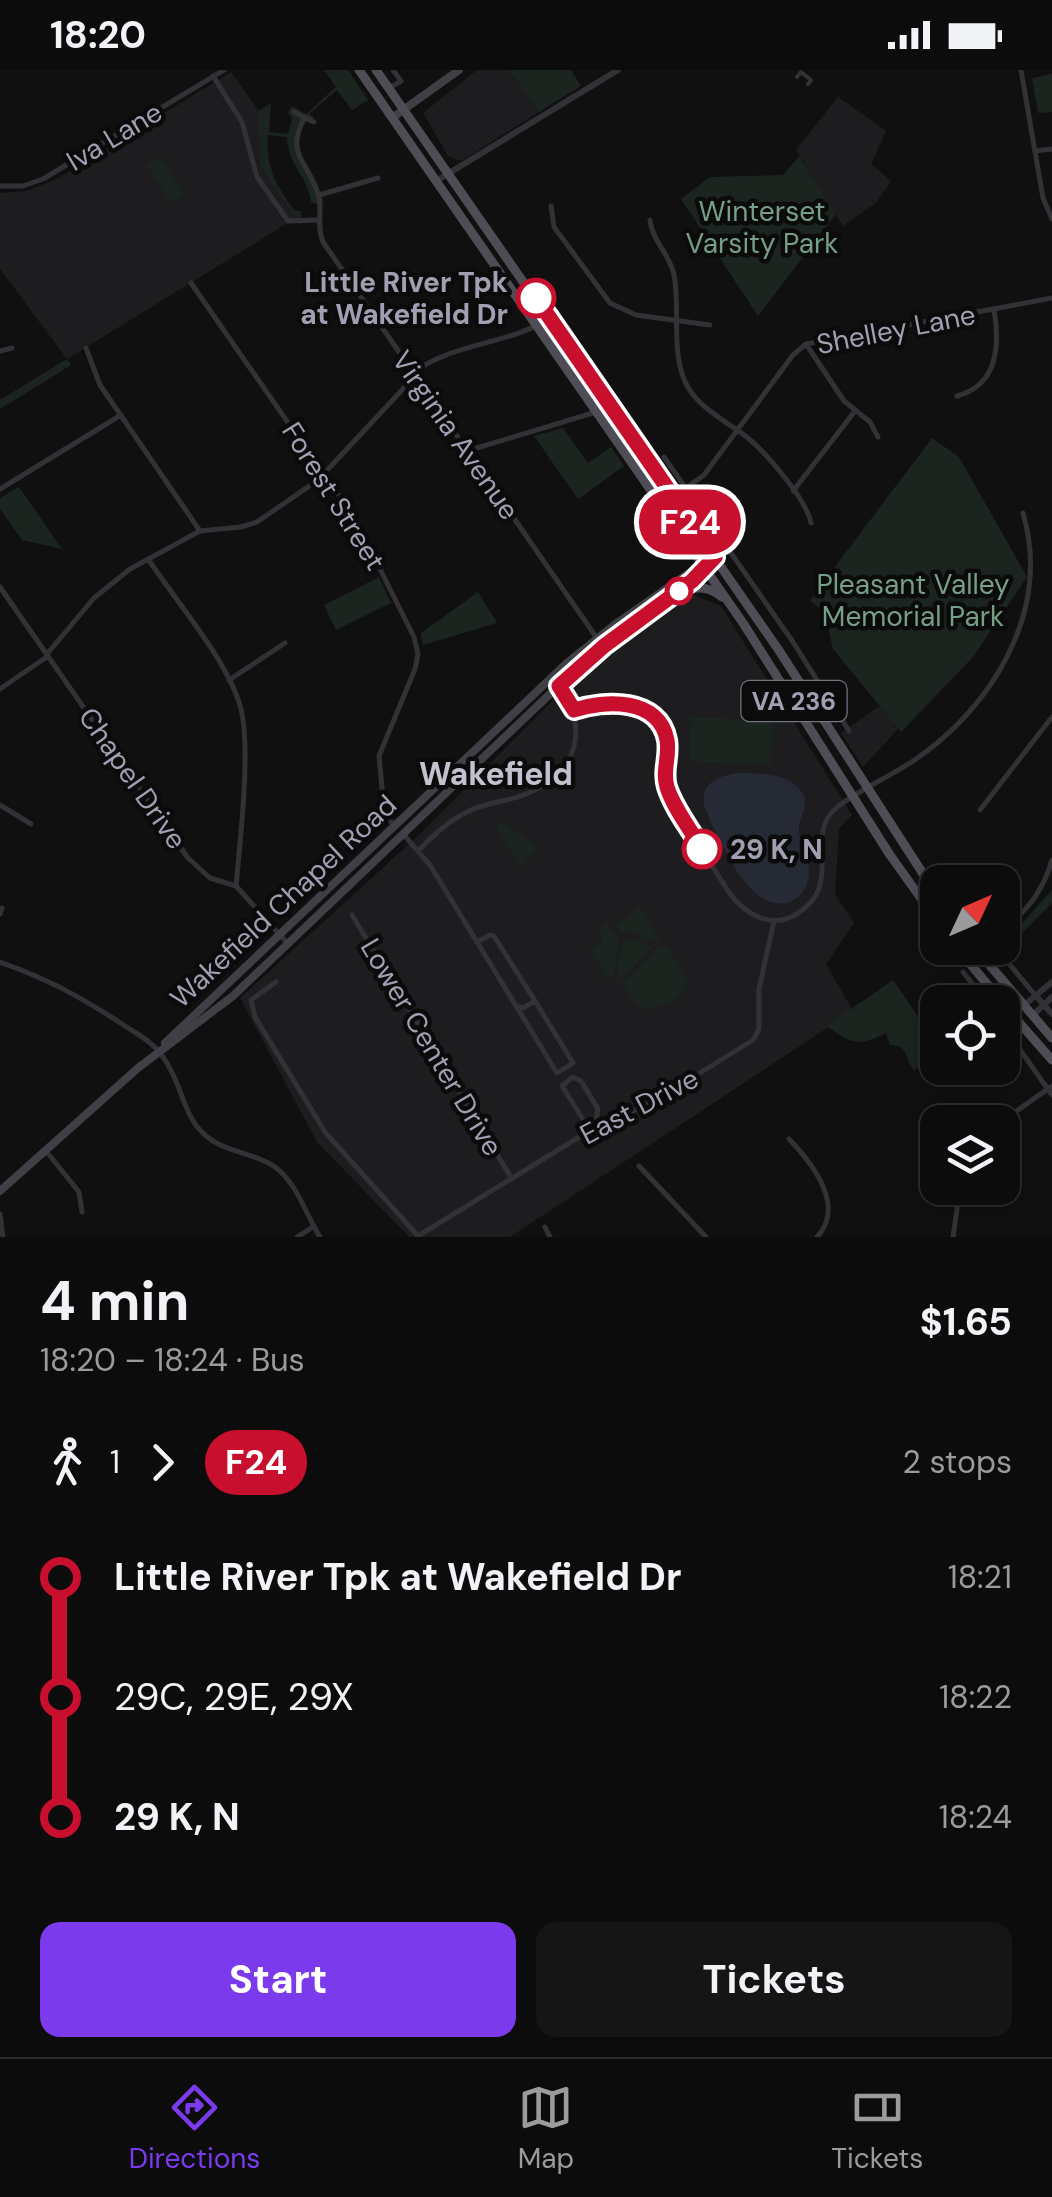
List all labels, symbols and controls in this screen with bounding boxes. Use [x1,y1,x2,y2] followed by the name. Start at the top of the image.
[50,10,146,60] text: 18:20
[60,93,169,179] street label: Iva Lane
[686,193,838,262] park label: Winterset Varsity Park
[300,264,508,333] place label: Little River Tpk at Wakefield Dr
[517,279,555,317] marker: Little River Tpk at Wakefield Dr
[814,296,979,363] street label: Shelley Lane
[384,343,528,527] street label: Virginia Avenue
[273,415,394,577] street label: Forest Street
[632,490,748,554] line badge: F24
[659,499,721,545] text: F24
[816,566,1010,635] park label: Pleasant Valley Memorial Park
[666,578,692,604] unlabelled marker
[742,681,846,721] road number: VA 236
[70,700,195,856] street label: Chapel Drive
[419,753,573,795] district label: Wakefield
[162,787,404,1016] street label: Wakefield Chapel Road
[683,830,721,868] marker: 29 K, N
[730,831,823,868] place label: 29 K, N
[920,865,1020,965] north arrow
[920,865,1020,1205] map controls
[352,932,511,1163] street label: Lower Center Drive
[920,985,1020,1085] button: locate
[573,1060,705,1153] street label: East Drive
[920,1105,1020,1205] button: layers
[40,1265,189,1337] text: 4 min
[920,1297,1012,1347] text: $1.65
[40,1339,305,1381] text: 18:20 – 18:24 · Bus
[40,1435,95,1490] icon: walk
[135,1435,190,1490] icon: forward
[225,1439,287,1485] text: F24
[110,1441,120,1483] text: 1
[903,1441,1012,1483] text: 2 stops
[114,1552,681,1602] text: Little River Tpk at Wakefield Dr
[948,1556,1012,1598] text: 18:21
[114,1672,354,1722] text: 29C, 29E, 29X
[939,1676,1012,1718] text: 18:22
[114,1792,240,1842] text: 29 K, N
[939,1796,1012,1838] text: 18:24
[40,1922,516,2037] button: Start
[536,1922,1012,2037] button: Tickets
[129,2080,260,2177] tab: Directions
[518,2080,574,2177] tab: Map
[831,2080,923,2177] tab: Tickets

